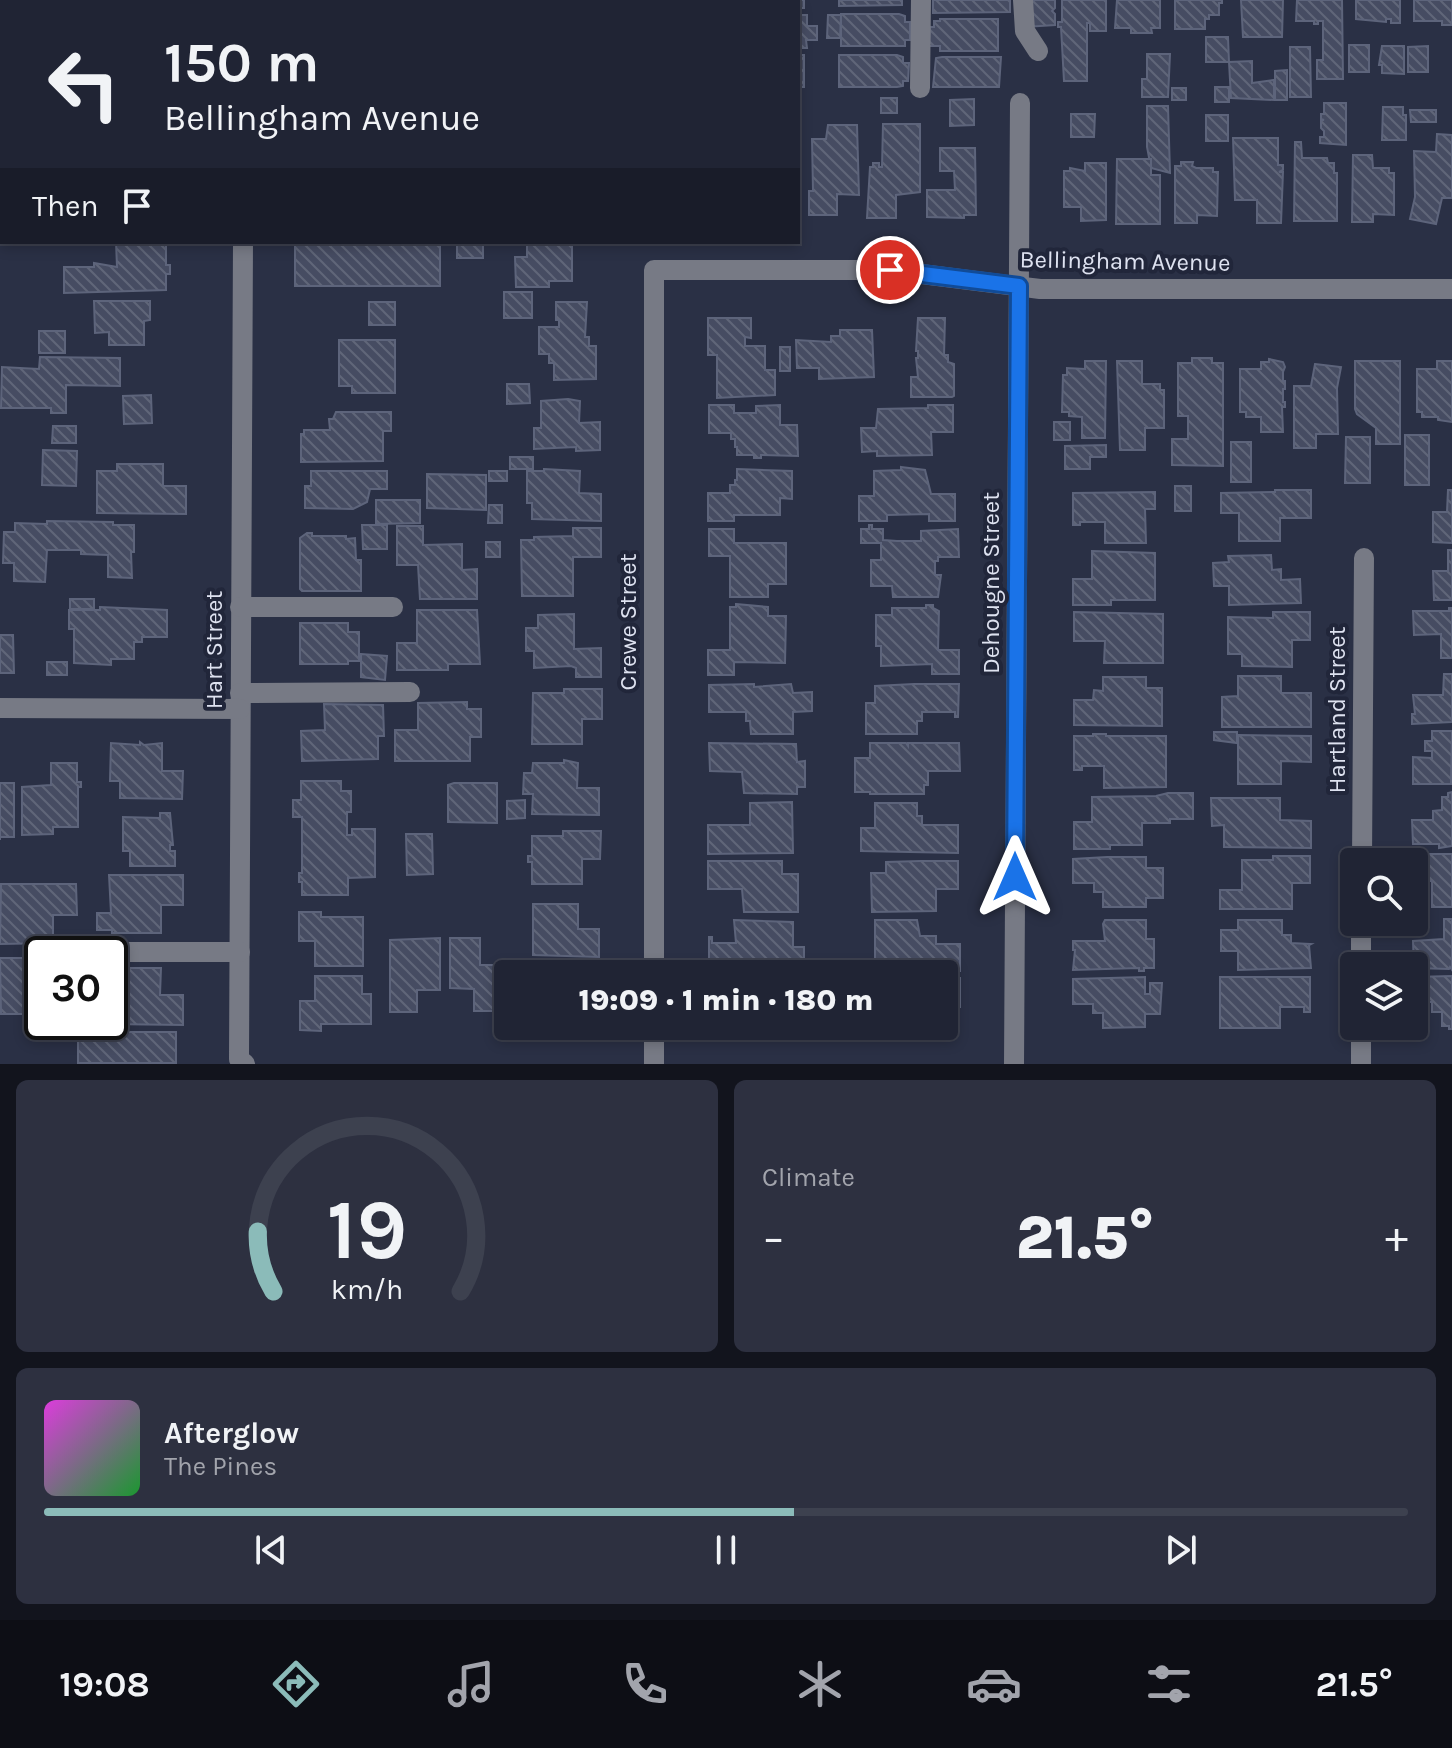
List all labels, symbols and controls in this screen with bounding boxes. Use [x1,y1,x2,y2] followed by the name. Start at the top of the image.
[164,30,319,95] text: 150 m
[32,32,136,136] icon: left
[164,97,480,139] text: Bellingham Avenue
[115,184,159,228] icon: arrive
[32,188,99,224] text: Then
[856,236,924,304] pin
[1019,245,1231,277] street label: Bellingham Avenue
[868,248,912,292] icon: arrive
[977,492,1005,674] street label: Dehougne Street
[614,553,642,691] street label: Crewe Street
[200,591,228,709] street label: Hart Street
[1323,626,1351,794] street label: Hartland Street
[973,835,1057,919] position arrow
[1340,848,1428,1040] map controls
[1340,848,1428,936] button: search
[24,936,128,1040] speed limit sign: 30
[1340,952,1428,1040] button: layers
[579,982,873,1018] text: 19:09 · 1 min · 180 m
[762,1162,855,1193] text: Climate
[327,1182,407,1279] text: 19
[1016,1203,1154,1273] text: 21.5°
[762,1212,785,1263] text: −
[1385,1212,1408,1263] text: +
[331,1273,403,1306] text: km/h
[164,1415,299,1451] text: Afterglow
[164,1451,277,1482] text: The Pines
[249,1528,293,1572] icon: previous
[704,1528,748,1572] icon: pause
[1159,1528,1203,1572] icon: next
[268,1656,324,1712] icon: directions
[443,1656,499,1712] icon: music
[617,1656,673,1712] icon: phone
[792,1656,848,1712] icon: climate
[966,1656,1022,1712] icon: car
[1141,1656,1197,1712] icon: filters
[59,1663,150,1705] text: 19:08
[1315,1663,1393,1705] text: 21.5°

